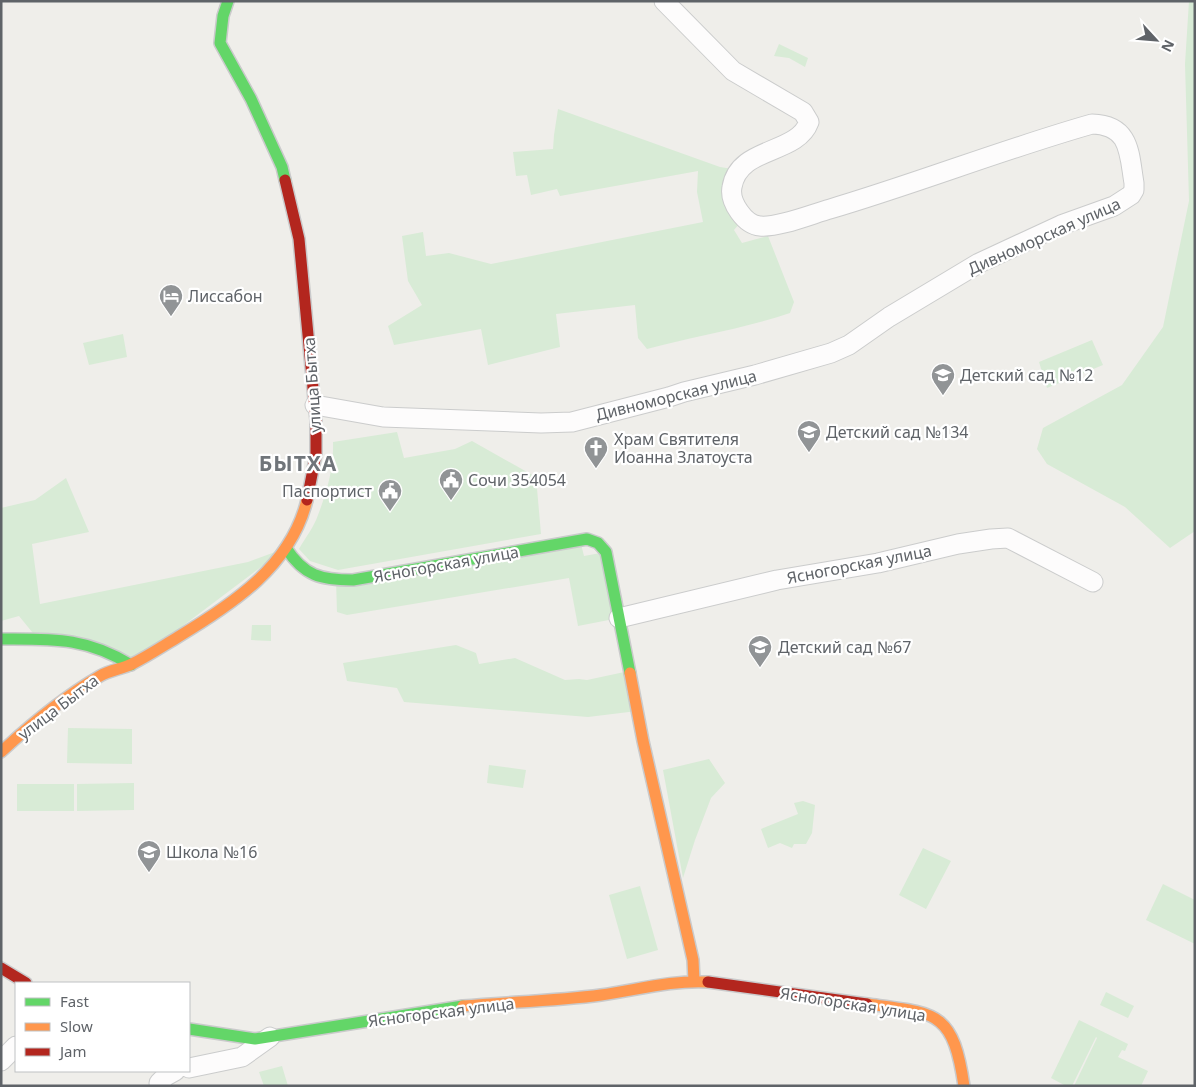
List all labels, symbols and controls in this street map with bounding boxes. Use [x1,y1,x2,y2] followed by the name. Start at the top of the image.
[1131,15,1181,65] north arrow
[1157,37,1179,55] text: N
[964,192,1124,280] street label: Дивноморская улица
[158,283,184,317] hotel icon: Лиссабон
[188,285,263,307] place label: Лиссабон
[298,337,326,433] street label: улица Бытха
[930,362,956,396] school or university icon: Детский сад №12
[593,364,759,426] street label: Дивноморская улица
[960,364,1093,386] place label: Детский сад №12
[796,419,822,453] school or university icon: Детский сад №134
[826,421,968,443] place label: Детский сад №134
[614,428,753,468] place label: Храм Святителя Иоанна Златоуста
[583,435,609,469] church icon: Храм Святителя Иоанна Златоуста
[259,449,337,477] district label: БЫТХА
[438,467,464,501] public building icon: Сочи 354054
[468,469,566,491] place label: Сочи 354054
[377,478,403,512] public building icon: Паспортист
[282,480,373,502] place label: Паспортист
[785,539,933,589] street label: Ясногорская улица
[372,540,520,588] street label: Ясногорская улица
[747,634,773,668] school or university icon: Детский сад №67
[778,636,911,658] place label: Детский сад №67
[13,669,103,745] street label: улица Бытха
[136,839,162,873] school or university icon: Школа №16
[166,841,257,863] place label: Школа №16
[15,982,190,1072] legend
[779,982,927,1026] street label: Ясногорская улица
[60,991,89,1011] text: Fast
[367,992,515,1032] street label: Ясногорская улица
[60,1016,93,1036] text: Slow
[58,1041,87,1061] text: Jam

